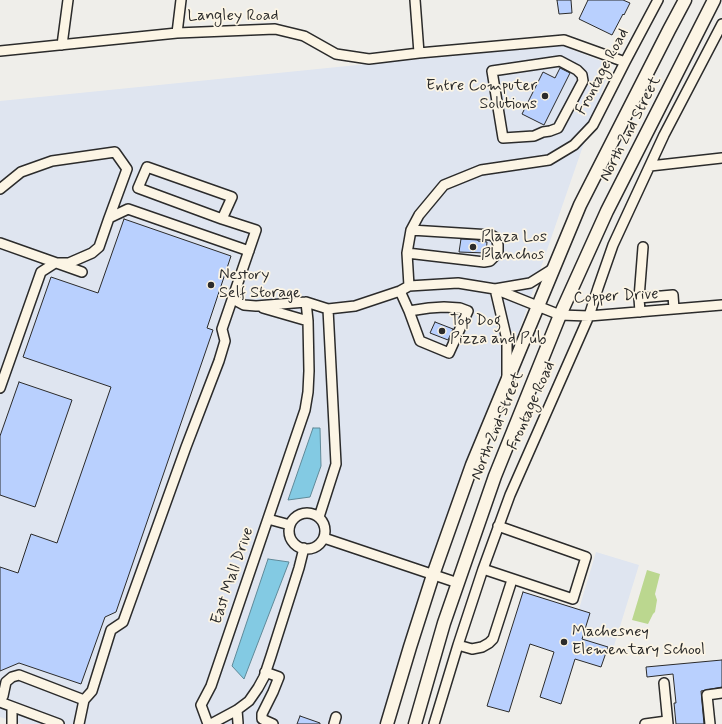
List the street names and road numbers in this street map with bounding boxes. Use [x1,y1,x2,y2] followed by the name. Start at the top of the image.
[187,7,279,27] street label: Langley Road
[572,26,634,118] street label: Frontage Road
[596,73,666,185] street label: North 2nd Street
[573,285,659,309] street label: Copper Drive
[504,359,560,453] street label: Frontage Road
[467,369,529,483] street label: North 2nd Street
[207,525,259,627] street label: East Mall Drive

